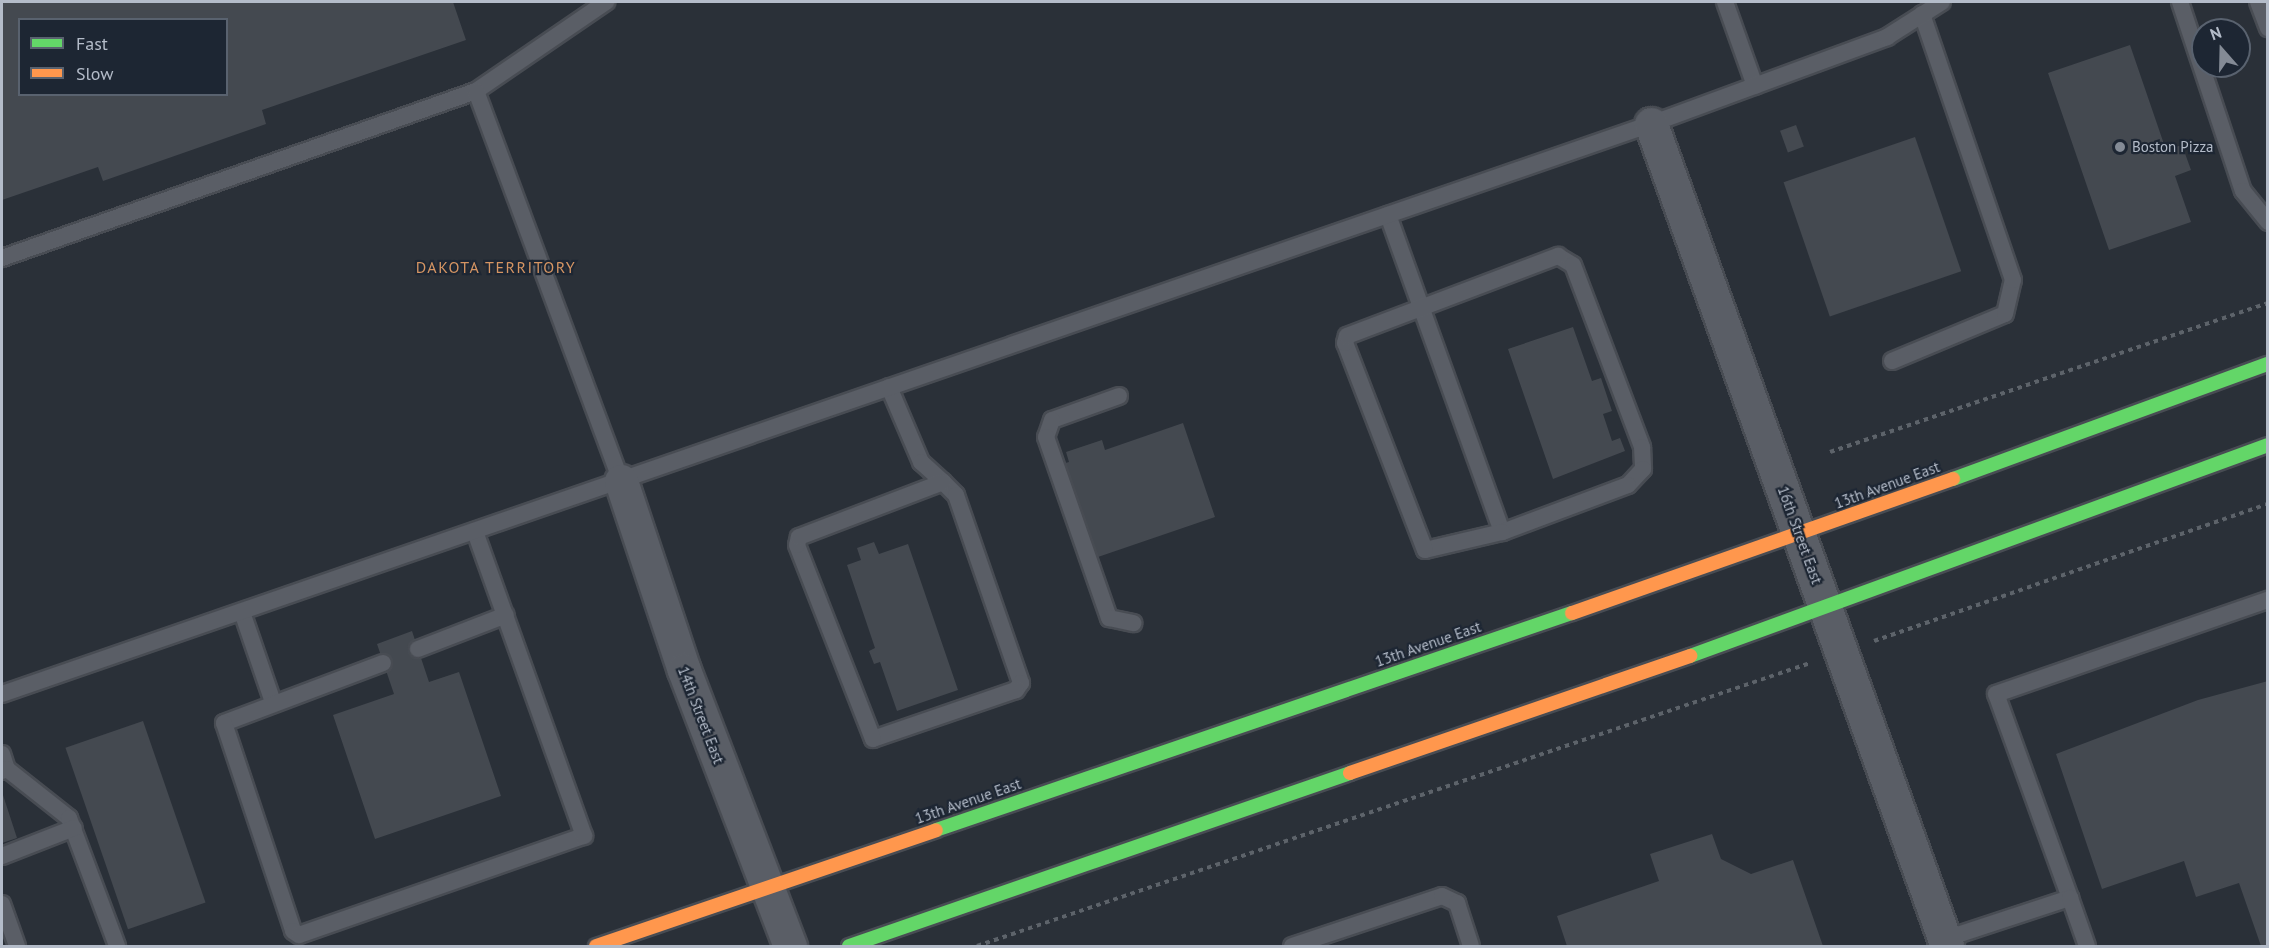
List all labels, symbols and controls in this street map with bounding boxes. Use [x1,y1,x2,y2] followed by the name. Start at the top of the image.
[18,18,228,96] legend
[2191,18,2251,78] north arrow
[2207,22,2224,44] text: N
[76,32,108,55] text: Fast
[76,62,114,85] text: Slow
[2132,138,2214,156] place label: Boston Pizza
[2113,140,2127,154] marker: Boston Pizza
[415,257,577,277] district label: DAKOTA TERRITORY
[1832,457,1942,513] street label: 13th Avenue East
[1774,484,1826,586] street label: 16th Street East
[1372,617,1484,671] street label: 13th Avenue East
[674,664,728,766] street label: 14th Street East
[912,774,1024,828] street label: 13th Avenue East

